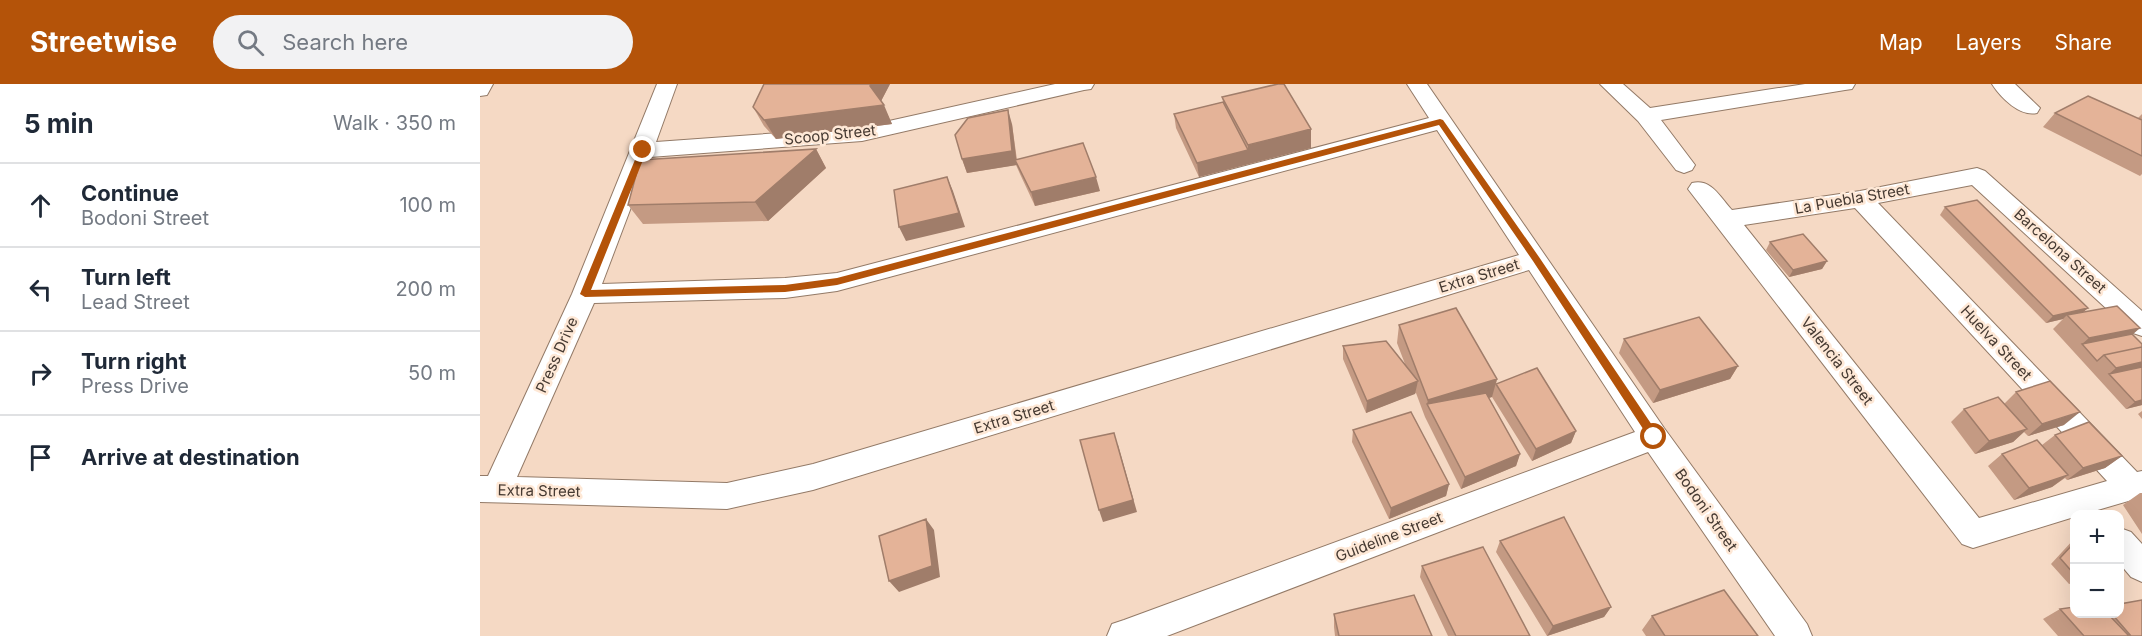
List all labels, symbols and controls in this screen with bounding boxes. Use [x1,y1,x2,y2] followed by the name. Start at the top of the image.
[213,15,633,69] search box
[30,25,177,59] text: Streetwise
[234,26,267,59] icon: search
[282,29,408,55] text: Search here
[1879,30,1923,55] text: Map
[1956,30,2022,55] text: Layers
[2055,30,2112,55] text: Share
[24,108,94,139] text: 5 min
[333,111,456,135] text: Walk · 350 m
[783,120,877,149] street label: Scoop Street
[629,136,655,162] route end
[1793,179,1911,218] street label: La Puebla Street
[81,180,179,206] text: Continue
[24,189,57,222] icon: ahead
[399,193,456,217] text: 100 m
[2010,204,2110,297] street label: Barcelona Street
[81,206,209,230] text: Bodoni Street
[1436,254,1521,297] street label: Extra Street
[81,264,171,290] text: Turn left
[24,273,57,306] icon: left
[395,277,456,301] text: 200 m
[81,290,190,314] text: Lead Street
[1957,301,2036,384] street label: Huelva Street
[1797,313,1878,409] street label: Valencia Street
[531,314,582,396] street label: Press Drive
[81,348,187,374] text: Turn right
[24,357,57,390] icon: right
[408,361,456,385] text: 50 m
[81,374,189,398] text: Press Drive
[971,395,1056,438] street label: Extra Street
[1640,423,1666,449] route start
[24,441,57,474] icon: arrive
[81,444,300,470] text: Arrive at destination
[1671,465,1742,555] street label: Bodoni Street
[497,480,581,501] street label: Extra Street
[1333,507,1445,566] street label: Guideline Street
[2070,510,2124,618] map controls
[2070,510,2124,564] button: +
[2070,564,2124,618] button: −

